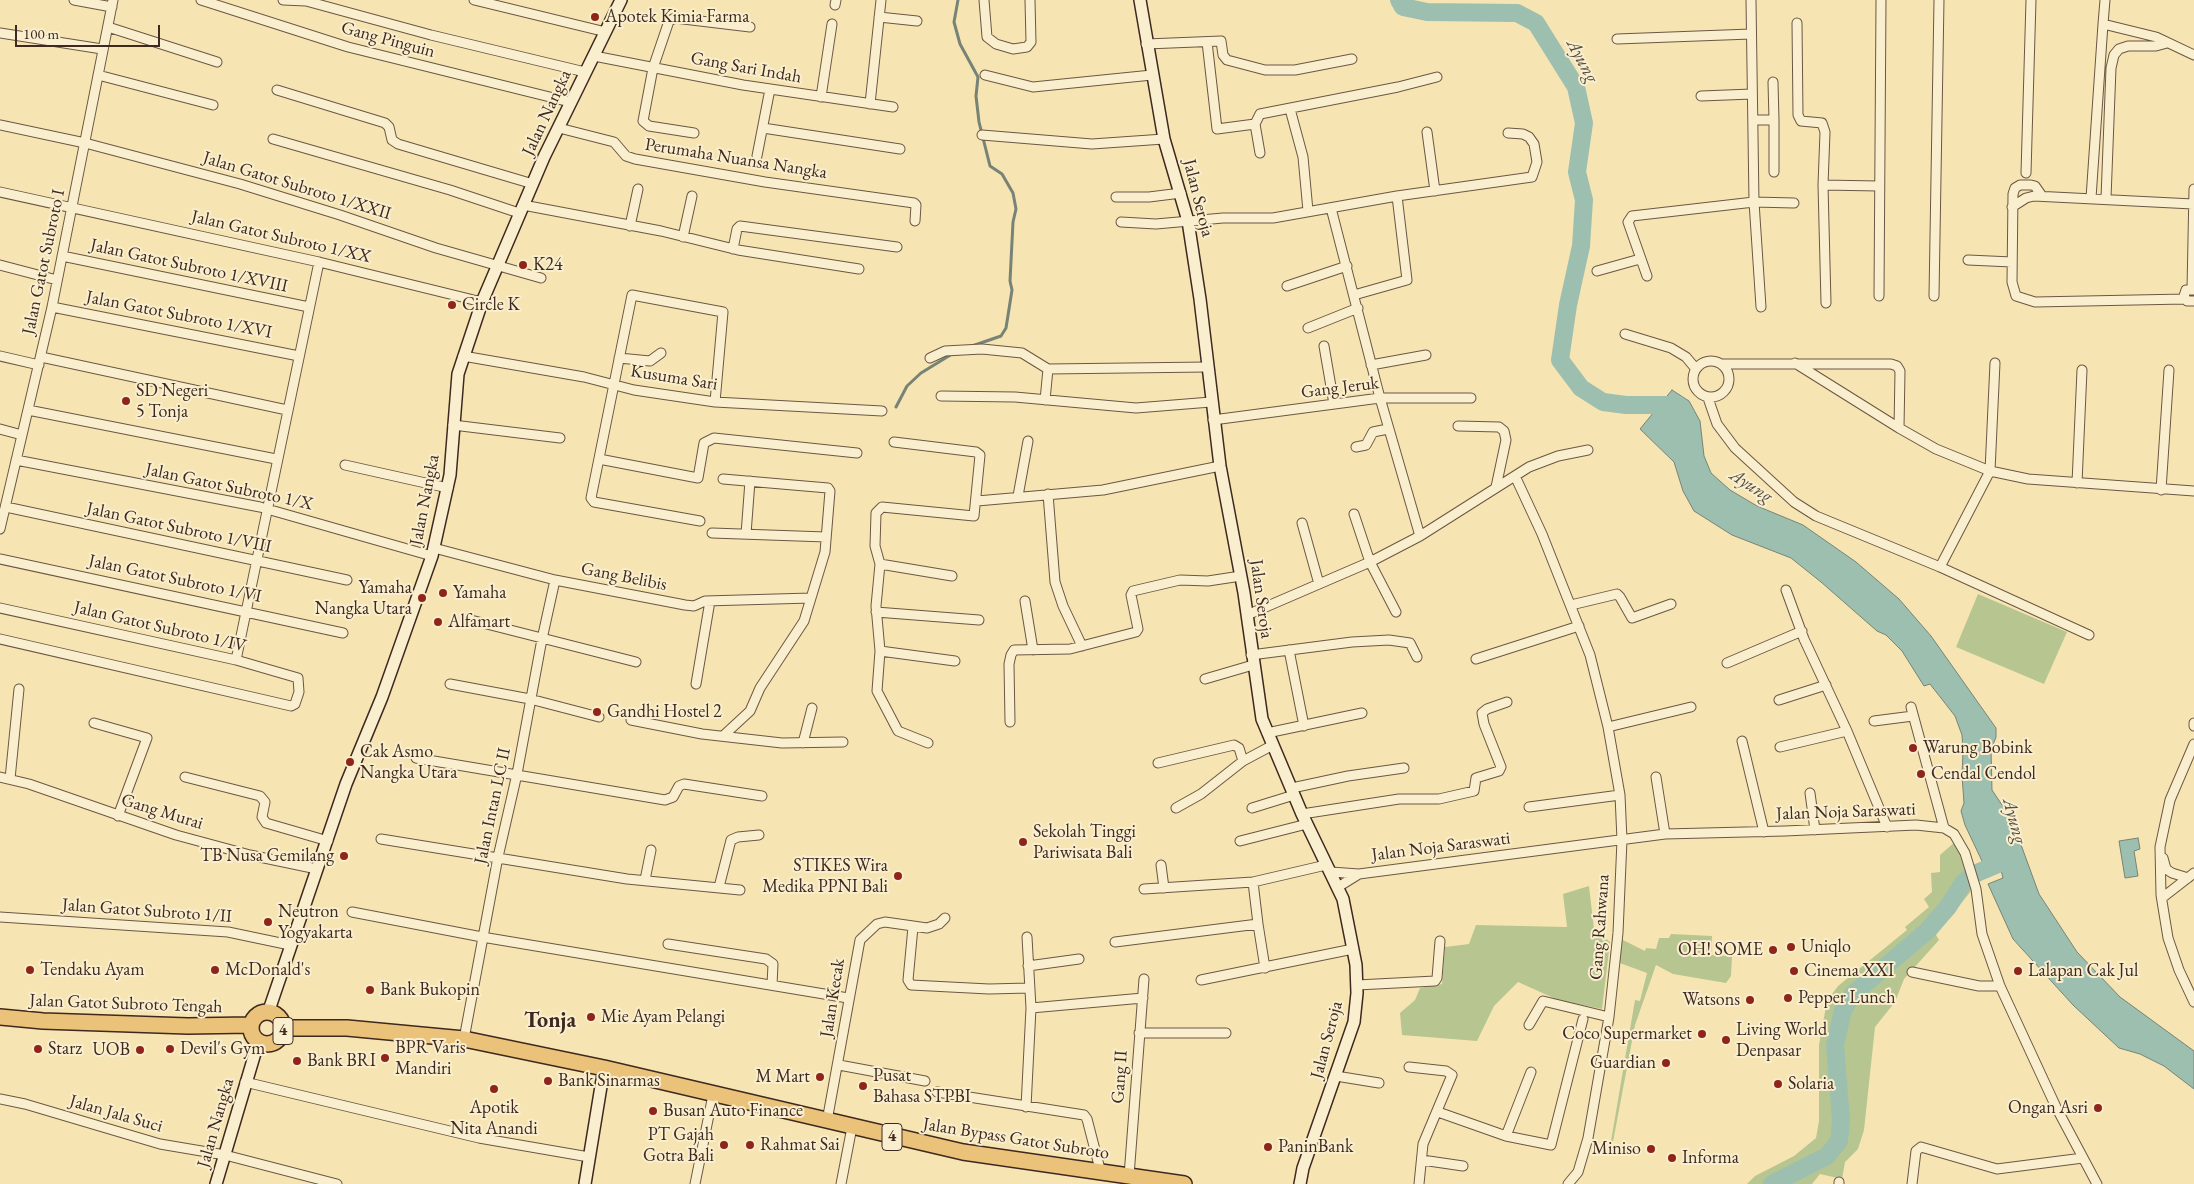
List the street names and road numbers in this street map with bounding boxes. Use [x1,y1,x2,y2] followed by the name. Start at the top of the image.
[339,17,437,63] street label: Gang Pinguin
[689,48,803,88] street label: Gang Sari Indah
[518,67,576,159] street label: Jalan Nangka
[643,134,829,184] street label: Perumaha Nuansa Nangka
[200,147,394,225] street label: Jalan Gatot Subroto 1/XXII
[1178,157,1218,239] street label: Jalan Seroja
[18,187,70,337] street label: Jalan Gatot Subroto I
[189,206,373,268] street label: Jalan Gatot Subroto 1/XX
[88,235,290,297] street label: Jalan Gatot Subroto 1/XVIII
[84,286,274,344] street label: Jalan Gatot Subroto 1/XVI
[629,360,719,396] street label: Kusuma Sari
[1300,373,1380,403] street label: Gang Jeruk
[406,453,444,547] street label: Jalan Nangka
[143,459,315,515] street label: Jalan Gatot Subroto 1/X
[85,498,273,558] street label: Jalan Gatot Subroto 1/VIII
[87,550,263,608] street label: Jalan Gatot Subroto 1/VI
[579,558,669,596] street label: Gang Belibis
[1245,558,1277,640] street label: Jalan Seroja
[72,597,248,657] street label: Jalan Gatot Subroto 1/IV
[470,746,516,866] street label: Jalan Intan LC II
[118,789,206,835] street label: Gang Murai
[1776,799,1916,825] street label: Jalan Noja Saraswati
[1370,828,1512,866] street label: Jalan Noja Saraswati
[1586,873,1614,981] street label: Gang Rahwana
[61,894,233,928] street label: Jalan Gatot Subroto 1/II
[816,957,850,1039] street label: Jalan Kecak
[29,990,223,1018] street label: Jalan Gatot Subroto Tengah
[1306,999,1348,1081] street label: Jalan Seroja
[273,1018,293,1044] road number: 4
[1107,1050,1133,1104] street label: Gang II
[193,1076,239,1170] street label: Jalan Nangka
[67,1090,165,1138] street label: Jalan Jala Suci
[921,1114,1111,1164] street label: Jalan Bypass Gatot Subroto
[882,1124,902,1150] road number: 4

